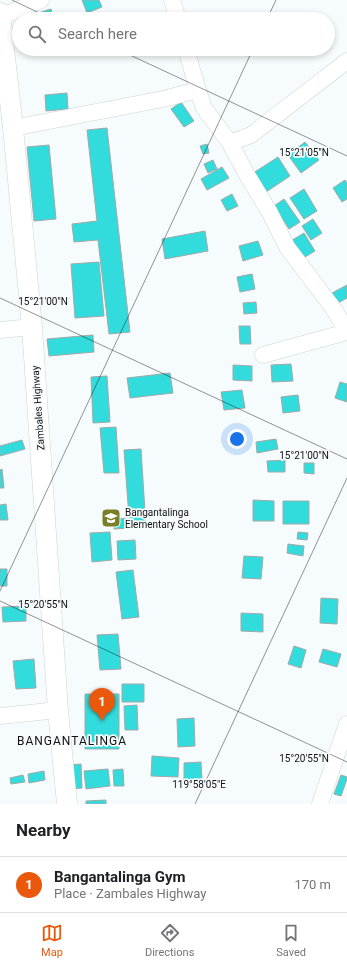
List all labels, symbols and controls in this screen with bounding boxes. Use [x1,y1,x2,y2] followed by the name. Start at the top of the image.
[12,12,335,56] search box
[26,23,48,45] icon: search
[58,25,137,43] text: Search here
[279,147,329,158] text: 15°21'05"N
[18,296,68,307] text: 15°21'00"N
[30,365,46,451] street label: Zambales Highway
[227,429,247,449] your location
[279,450,329,461] text: 15°21'00"N
[100,507,122,529] school or university icon: Bangantalinga Elementary School
[125,507,208,530] place label: Bangantalinga Elementary School
[18,599,68,610] text: 15°20'55"N
[89,688,115,721] pin: 1
[17,734,127,748] district label: BANGANTALINGA
[279,753,329,764] text: 15°20'55"N
[172,779,226,790] text: 119°58'05"E
[16,820,71,840] text: Nearby
[54,868,186,886] text: Bangantalinga Gym
[25,877,33,892] text: 1
[294,877,331,892] text: 170 m
[54,886,206,901] text: Place · Zambales Highway
[41,922,63,959] tab: Map
[145,922,194,959] tab: Directions
[276,922,306,959] tab: Saved

